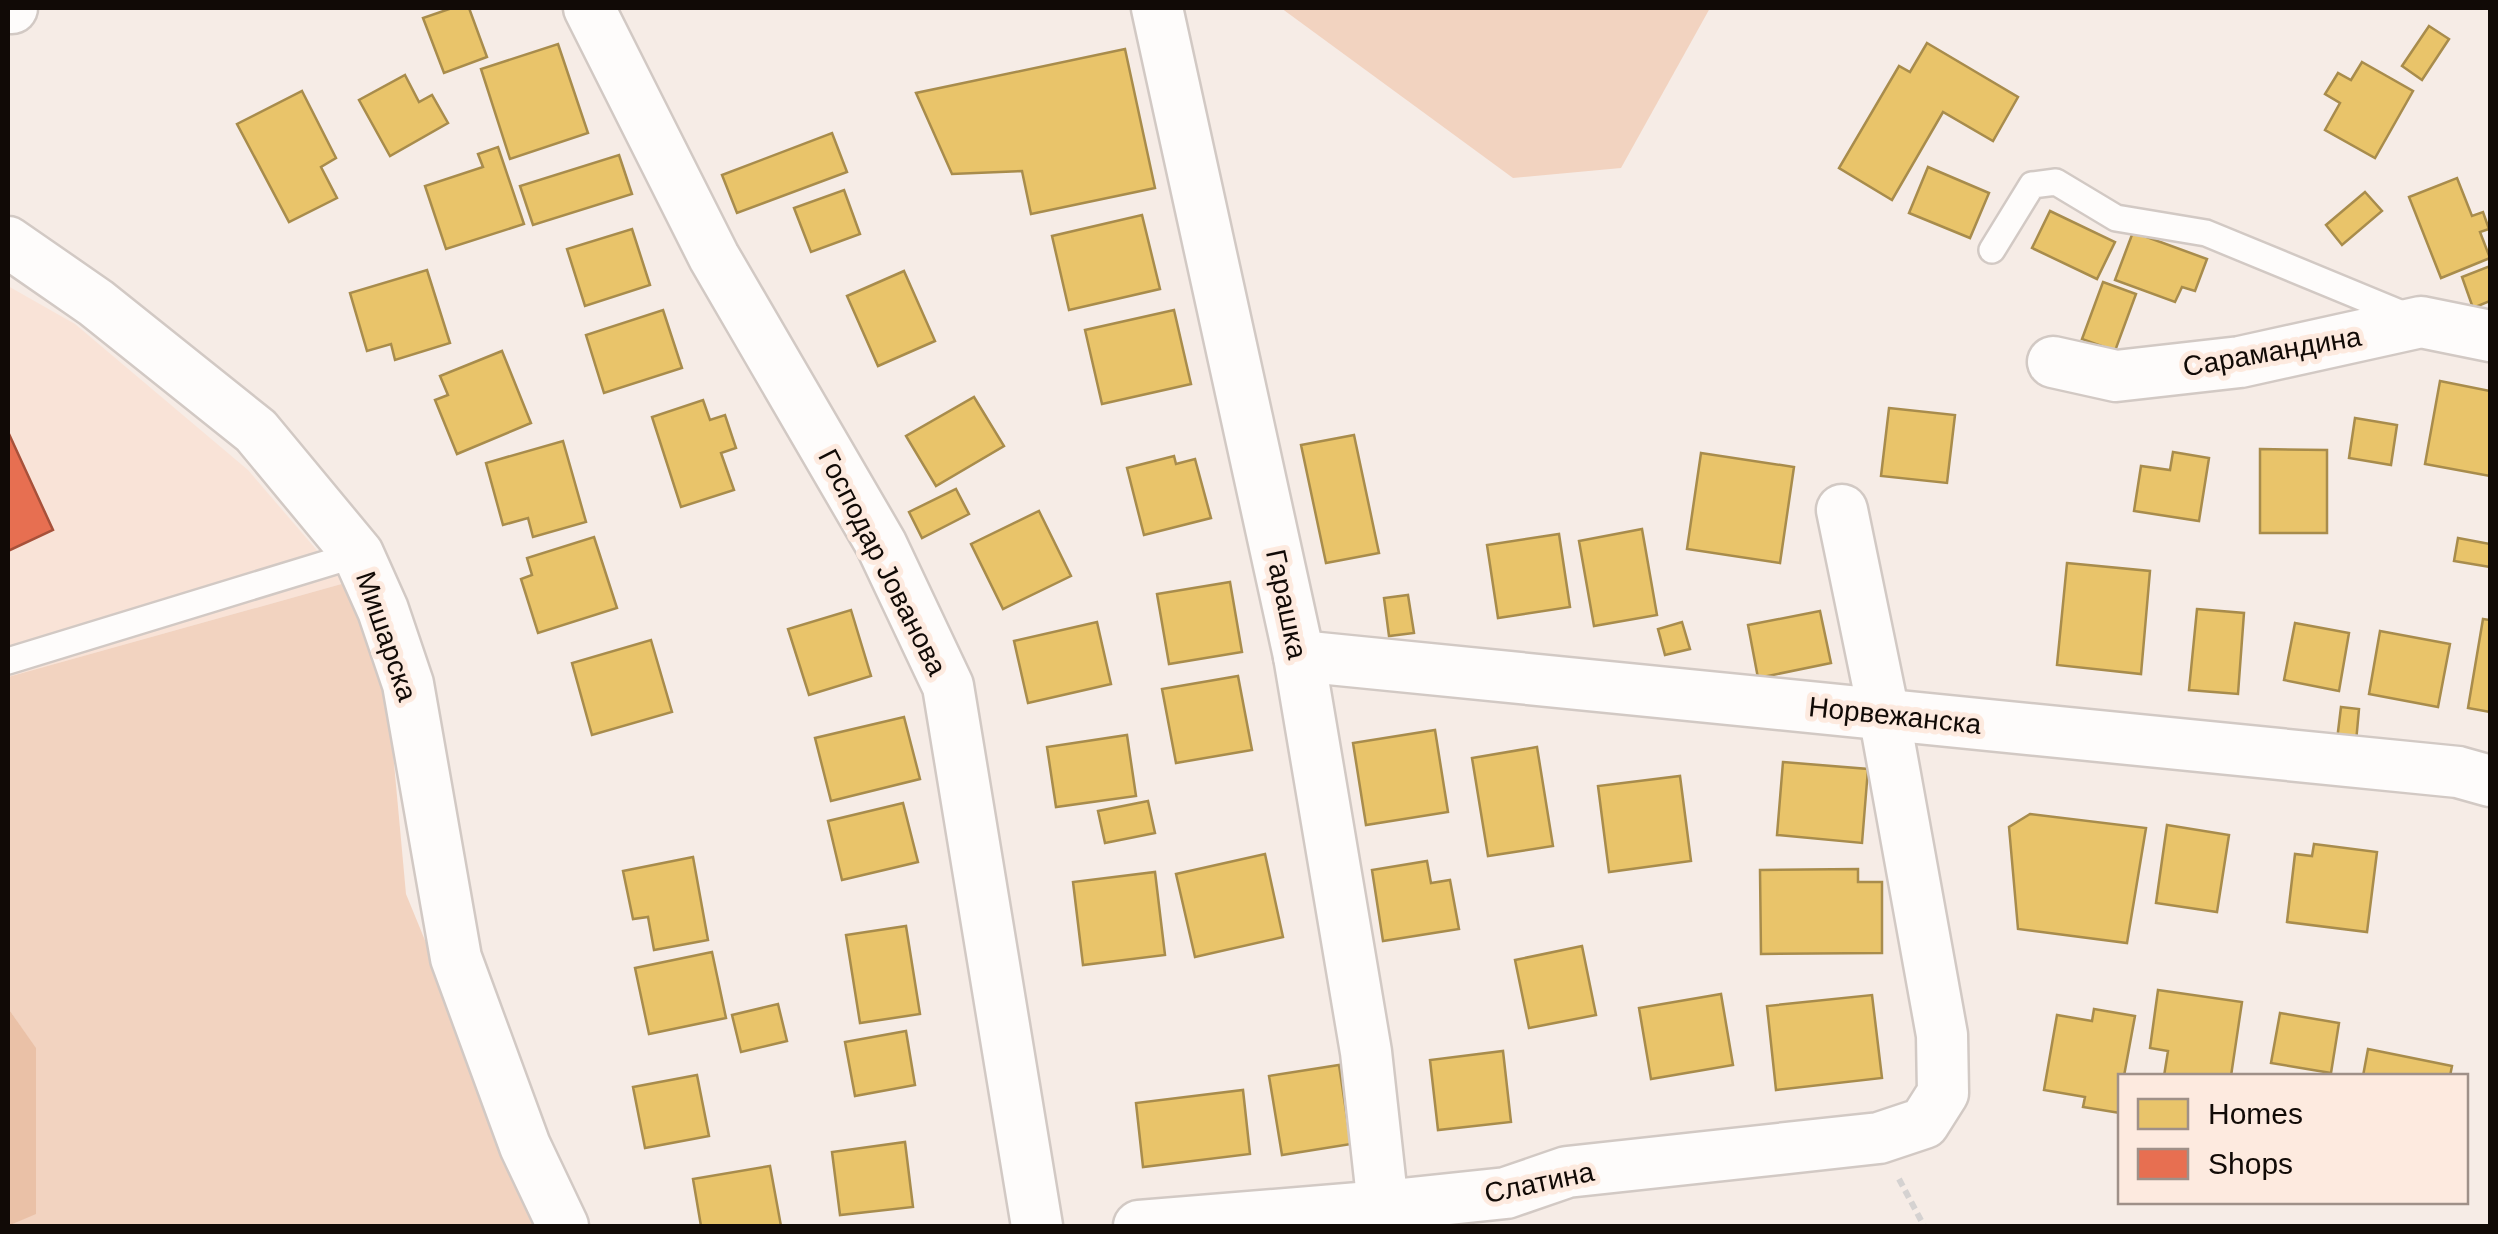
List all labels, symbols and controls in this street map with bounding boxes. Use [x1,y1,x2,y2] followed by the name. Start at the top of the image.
[2180,320,2364,382] street label: Сарамандина
[812,444,953,681] street label: Господар Јованова
[1260,546,1313,662] street label: Гарашка
[350,567,423,705] street label: Мишарска
[1807,691,1983,740] street label: Норвежанска
[2118,1074,2468,1204] legend
[2208,1097,2303,1130] text: Homes
[2208,1147,2293,1180] text: Shops
[1482,1156,1597,1209] street label: Слатина

